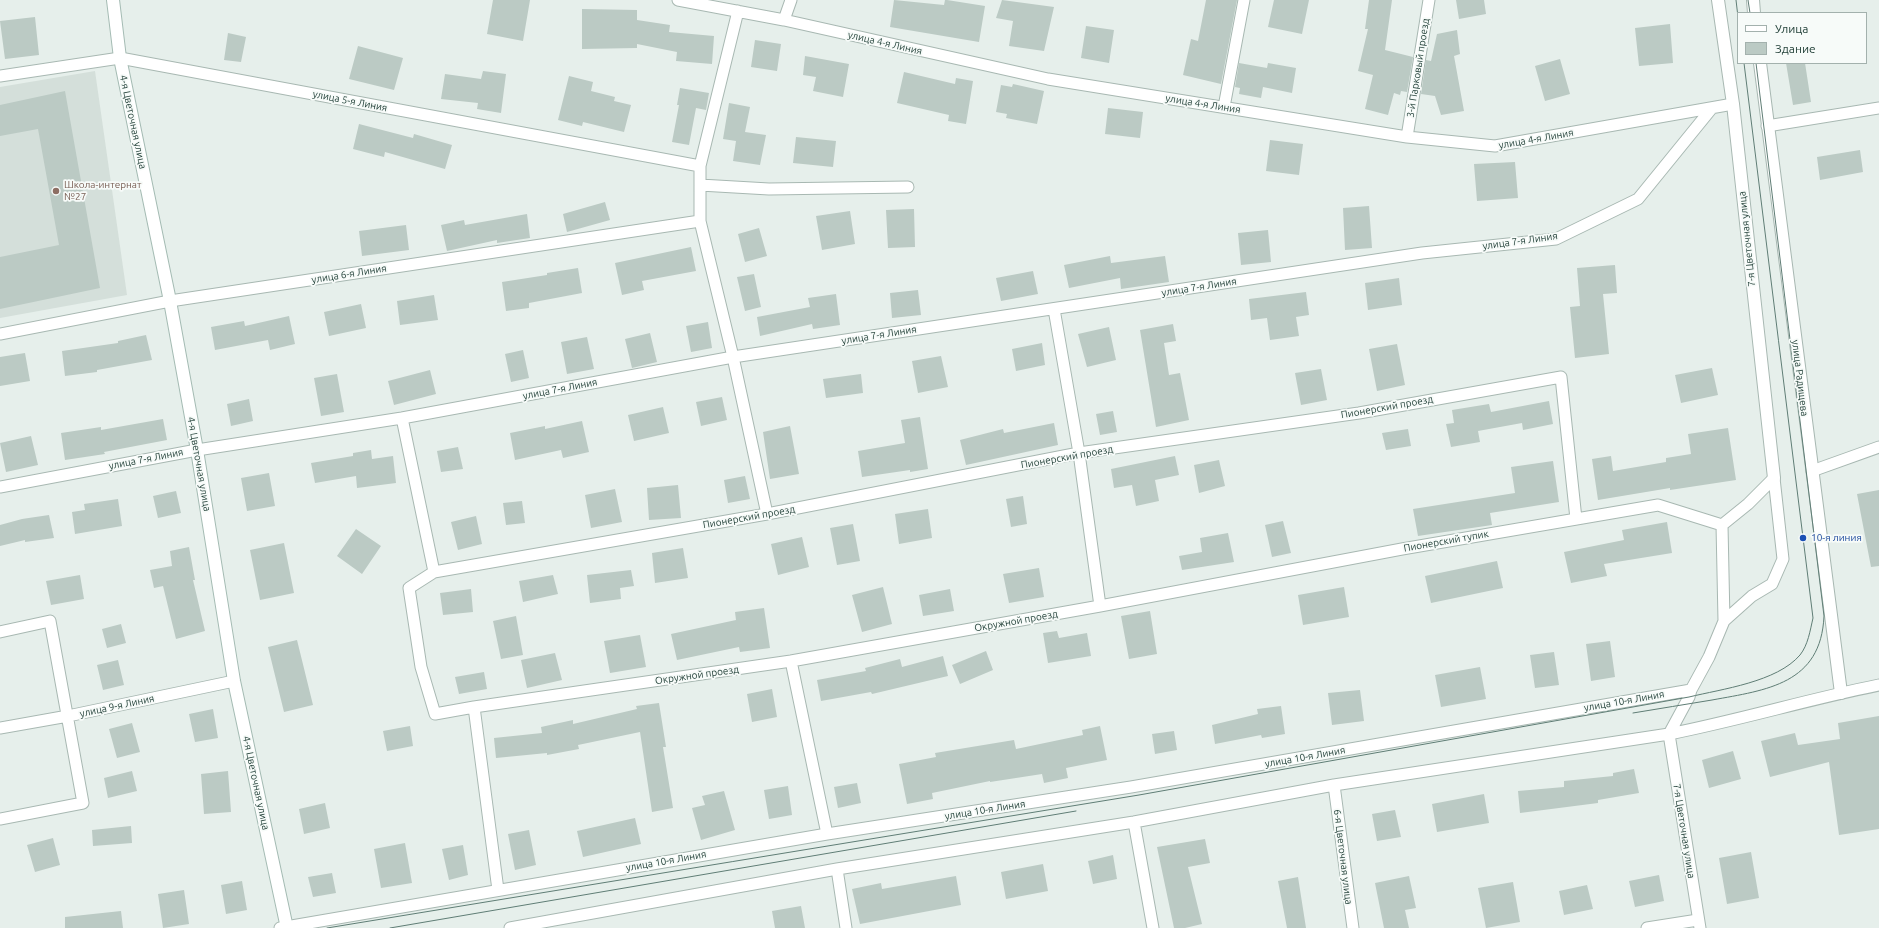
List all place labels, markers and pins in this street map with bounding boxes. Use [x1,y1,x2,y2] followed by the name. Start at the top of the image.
[64,179,141,202] place label: Школа-интернат №27
[51,186,61,196] marker: Школа-интернат №27
[1811,532,1862,544] place label: 10-я линия
[1798,533,1808,543] marker: 10-я линия

